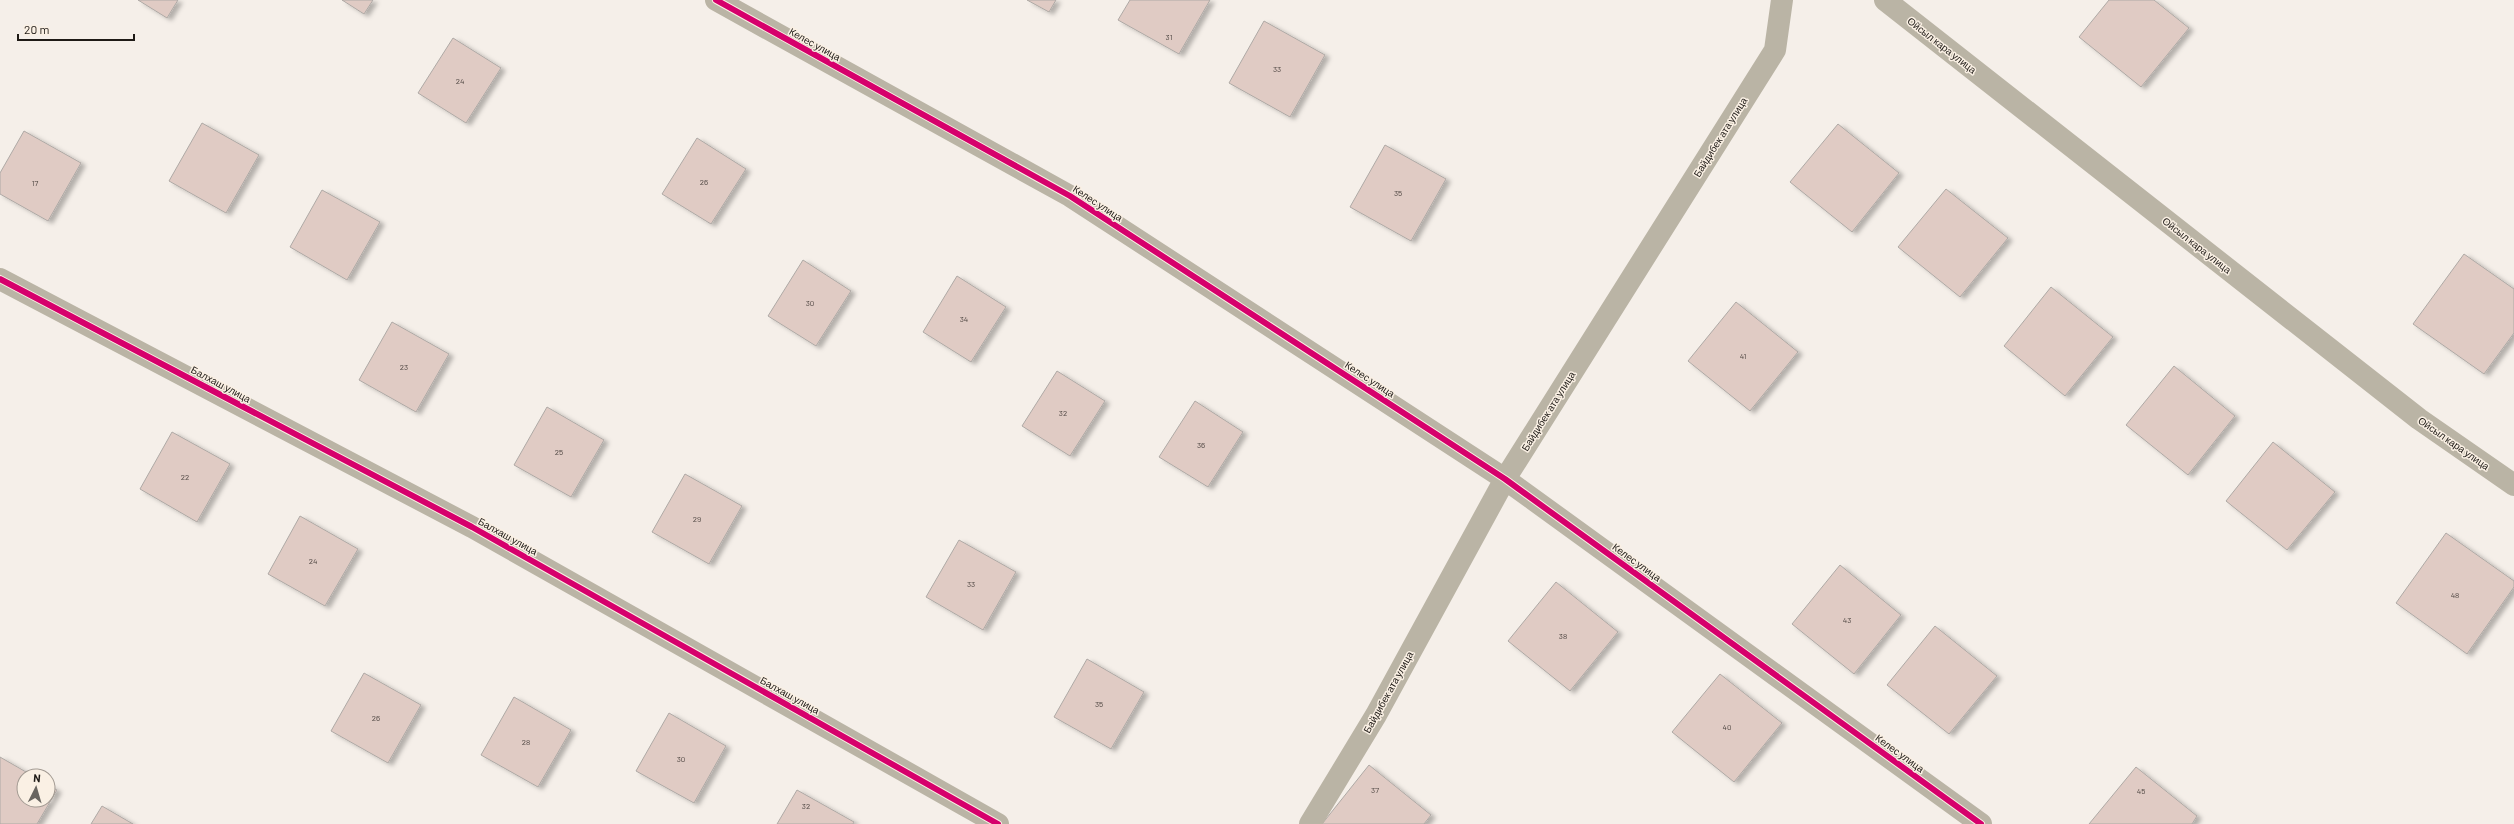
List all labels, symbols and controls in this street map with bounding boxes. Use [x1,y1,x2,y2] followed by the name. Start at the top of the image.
[1905,14,1979,76] street label: Ойсыл кара улица
[18,16,134,42] scale bar
[24,22,50,36] text: 20 m
[787,25,843,63] street label: Келес улица
[1166,32,1173,42] house number: 31
[1273,64,1281,74] house number: 33
[456,76,464,86] house number: 24
[1691,95,1750,179] street label: Байдибек ата улица
[700,177,708,187] house number: 26
[32,178,39,188] house number: 17
[1071,182,1126,224] street label: Келес улица
[1394,188,1402,198] house number: 35
[2160,214,2234,276] street label: Ойсыл кара улица
[806,298,814,308] house number: 30
[960,314,968,324] house number: 34
[1740,351,1746,361] house number: 41
[1343,358,1398,400] street label: Келес улица
[400,362,408,372] house number: 23
[189,363,253,405] street label: Балхаш улица
[1519,369,1578,453] street label: Байдибек ата улица
[1059,408,1067,418] house number: 32
[2416,414,2492,472] street label: Ойсыл кара улица
[1197,440,1205,450] house number: 36
[555,447,563,457] house number: 25
[181,472,189,482] house number: 22
[693,514,701,524] house number: 29
[476,515,540,557] street label: Балхаш улица
[1610,540,1664,584] street label: Келес улица
[309,556,317,566] house number: 24
[967,579,975,589] house number: 33
[2451,590,2459,600] house number: 48
[1843,615,1851,625] house number: 43
[1559,631,1567,641] house number: 38
[1361,649,1416,735] street label: Байдибек ата улица
[758,674,822,716] street label: Балхаш улица
[1095,699,1103,709] house number: 35
[372,713,380,723] house number: 26
[1723,722,1731,732] house number: 40
[1873,731,1927,775] street label: Келес улица
[522,737,530,747] house number: 28
[677,754,685,764] house number: 30
[16,768,56,808] north arrow
[33,771,41,784] text: N
[1371,785,1379,795] house number: 37
[2137,786,2145,796] house number: 45
[802,801,810,811] house number: 32

